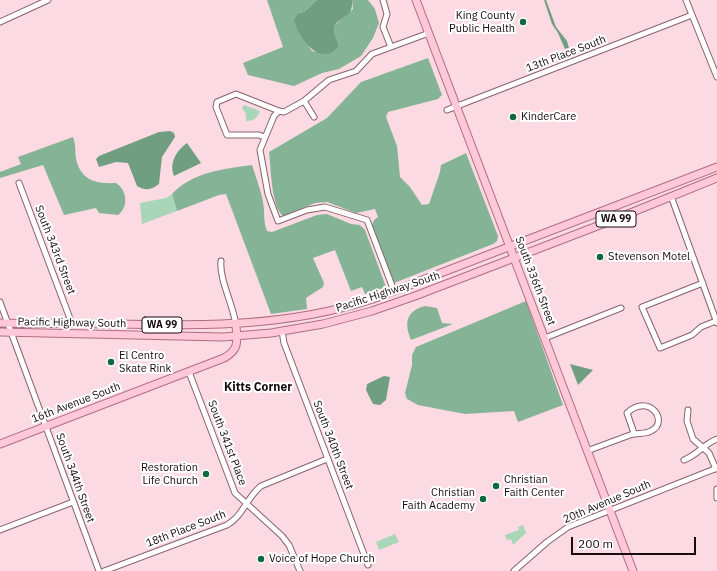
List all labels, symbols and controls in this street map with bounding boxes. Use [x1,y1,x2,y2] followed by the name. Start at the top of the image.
[449,9,515,35] place label: King County Public Health
[518,17,528,27] marker: King County Public Health
[524,33,608,75] street label: 13th Place South
[521,110,576,124] place label: KinderCare
[508,112,518,122] marker: KinderCare
[32,204,78,296] street label: South 343rd Street
[596,211,636,227] road number: WA 99
[512,235,558,327] street label: South 336th Street
[608,250,690,264] place label: Stevenson Motel
[595,252,605,262] marker: Stevenson Motel
[334,269,442,315] street label: Pacific Highway South
[18,315,126,331] street label: Pacific Highway South
[142,317,182,333] road number: WA 99
[119,349,171,375] place label: El Centro Skate Rink
[106,357,116,367] marker: El Centro Skate Rink
[30,380,122,426] street label: 16th Avenue South
[224,381,292,395] district label: Kitts Corner
[205,399,249,487] street label: South 341st Place
[310,399,356,491] street label: South 340th Street
[53,431,97,525] street label: South 344th Street
[141,461,198,487] place label: Restoration Life Church
[201,469,211,479] marker: Restoration Life Church
[504,473,564,499] place label: Christian Faith Center
[561,478,653,526] street label: 20th Avenue South
[491,481,501,491] marker: Christian Faith Center
[402,486,475,512] place label: Christian Faith Academy
[478,494,488,504] marker: Christian Faith Academy
[144,508,228,550] street label: 18th Place South
[573,529,698,555] scale bar
[578,536,613,551] text: 200 m
[269,552,375,566] place label: Voice of Hope Church
[256,554,266,564] marker: Voice of Hope Church

